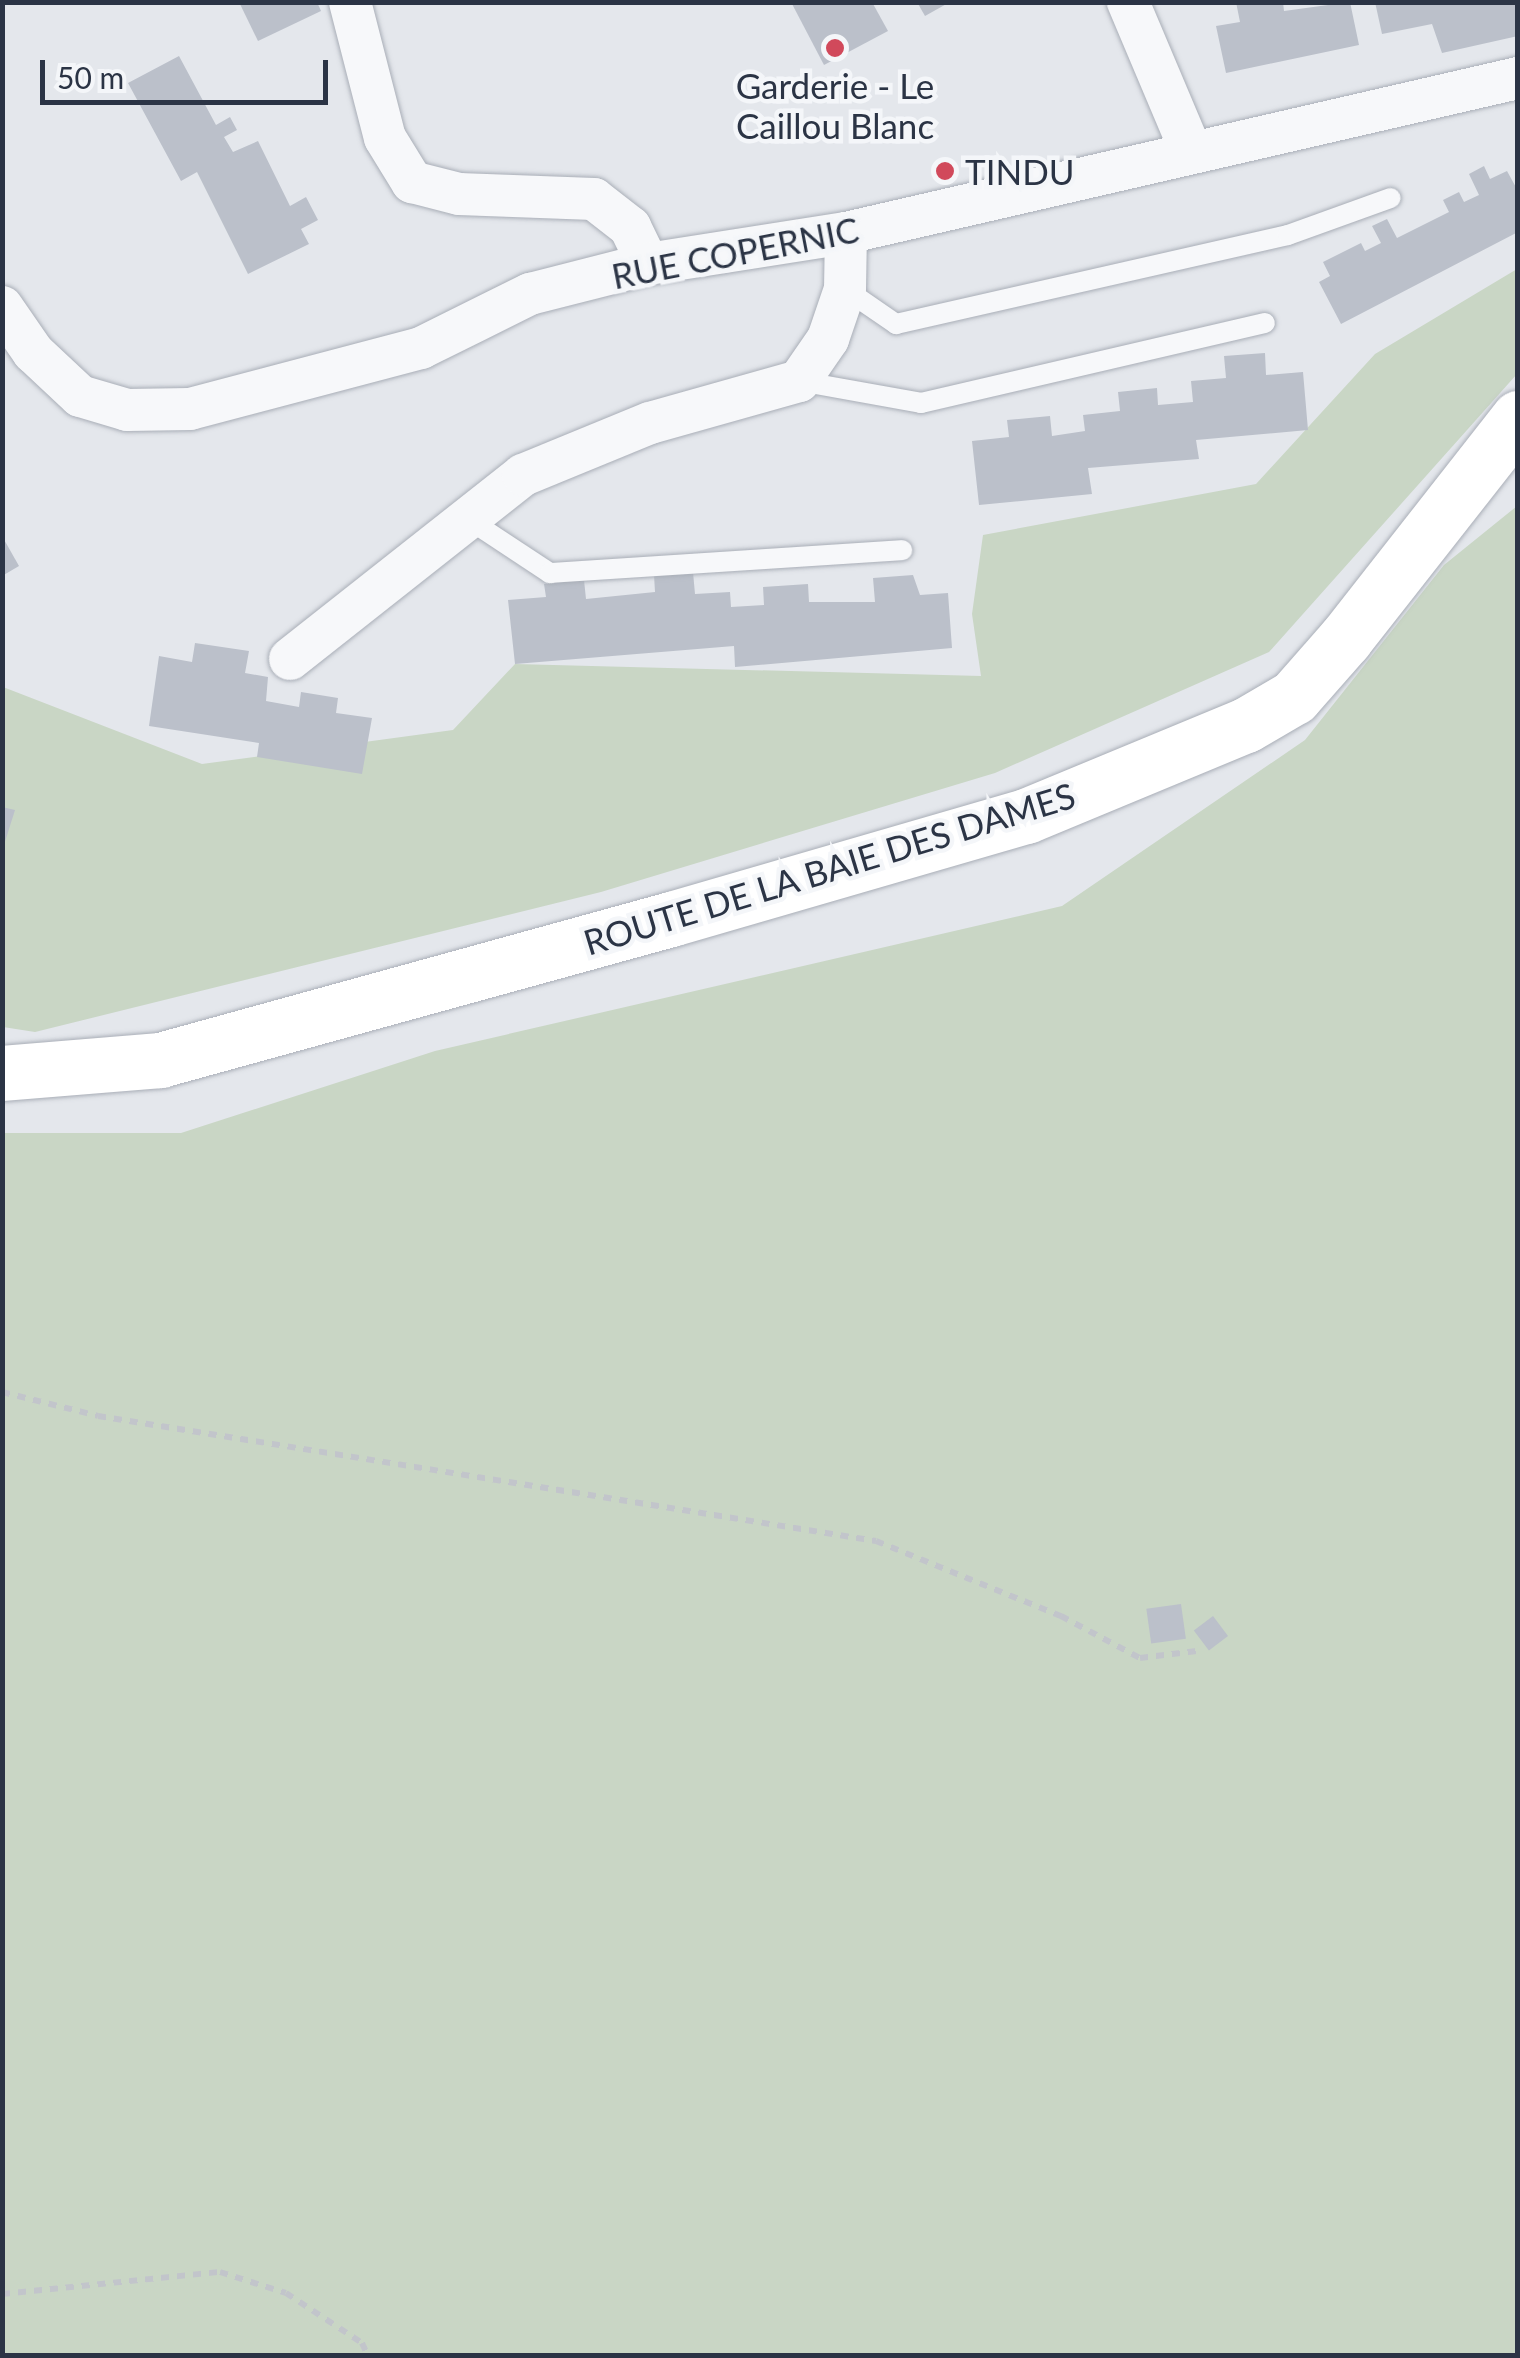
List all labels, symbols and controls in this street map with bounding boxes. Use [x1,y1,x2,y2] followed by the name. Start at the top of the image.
[824,37,846,59] marker: Garderie - Le Caillou Blanc
[45,40,332,102] scale bar
[57,59,124,95] text: 50 m
[736,64,934,146] place label: Garderie - Le Caillou Blanc
[965,150,1075,192] place label: TINDU
[934,160,956,182] marker: TINDU
[608,207,862,297] street label: RUE COPERNIC
[578,773,1080,963] street label: ROUTE DE LA BAIE DES DAMES

